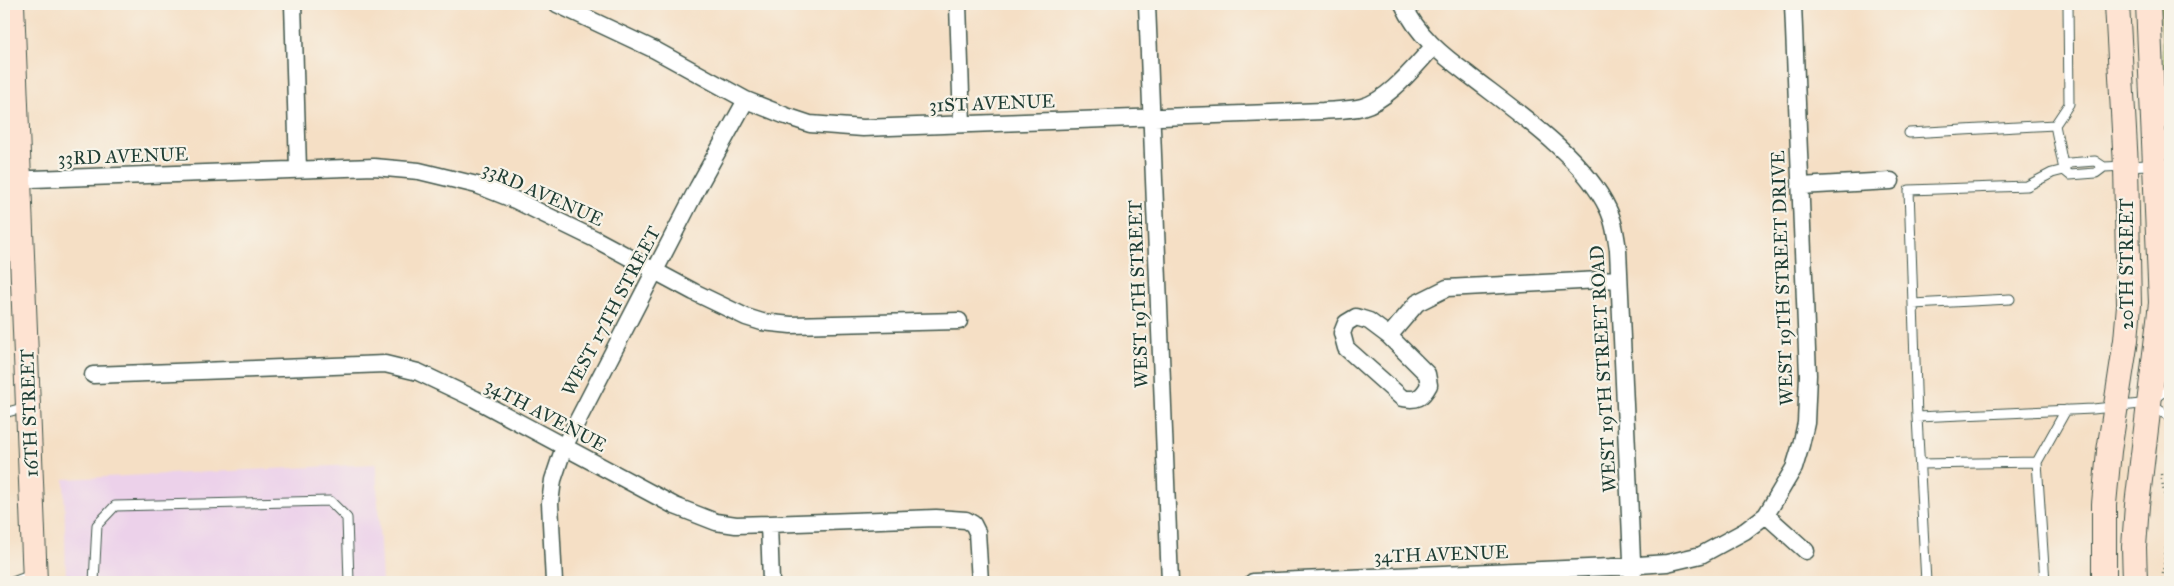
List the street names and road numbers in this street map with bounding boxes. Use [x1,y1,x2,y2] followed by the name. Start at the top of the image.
[929,89,1056,117] street label: 31ST AVENUE
[57,142,189,170] street label: 33RD AVENUE
[1766,149,1798,406] street label: WEST 19TH STREET DRIVE
[479,157,608,231] street label: 33RD AVENUE
[2115,198,2138,330] street label: 20TH STREET
[1123,199,1153,389] street label: WEST 19TH STREET
[557,222,665,400] street label: WEST 17TH STREET
[1585,245,1621,493] street label: WEST 19TH STREET ROAD
[15,348,43,478] street label: 16TH STREET
[481,373,611,457] street label: 34TH AVENUE
[1373,540,1509,568] street label: 34TH AVENUE

